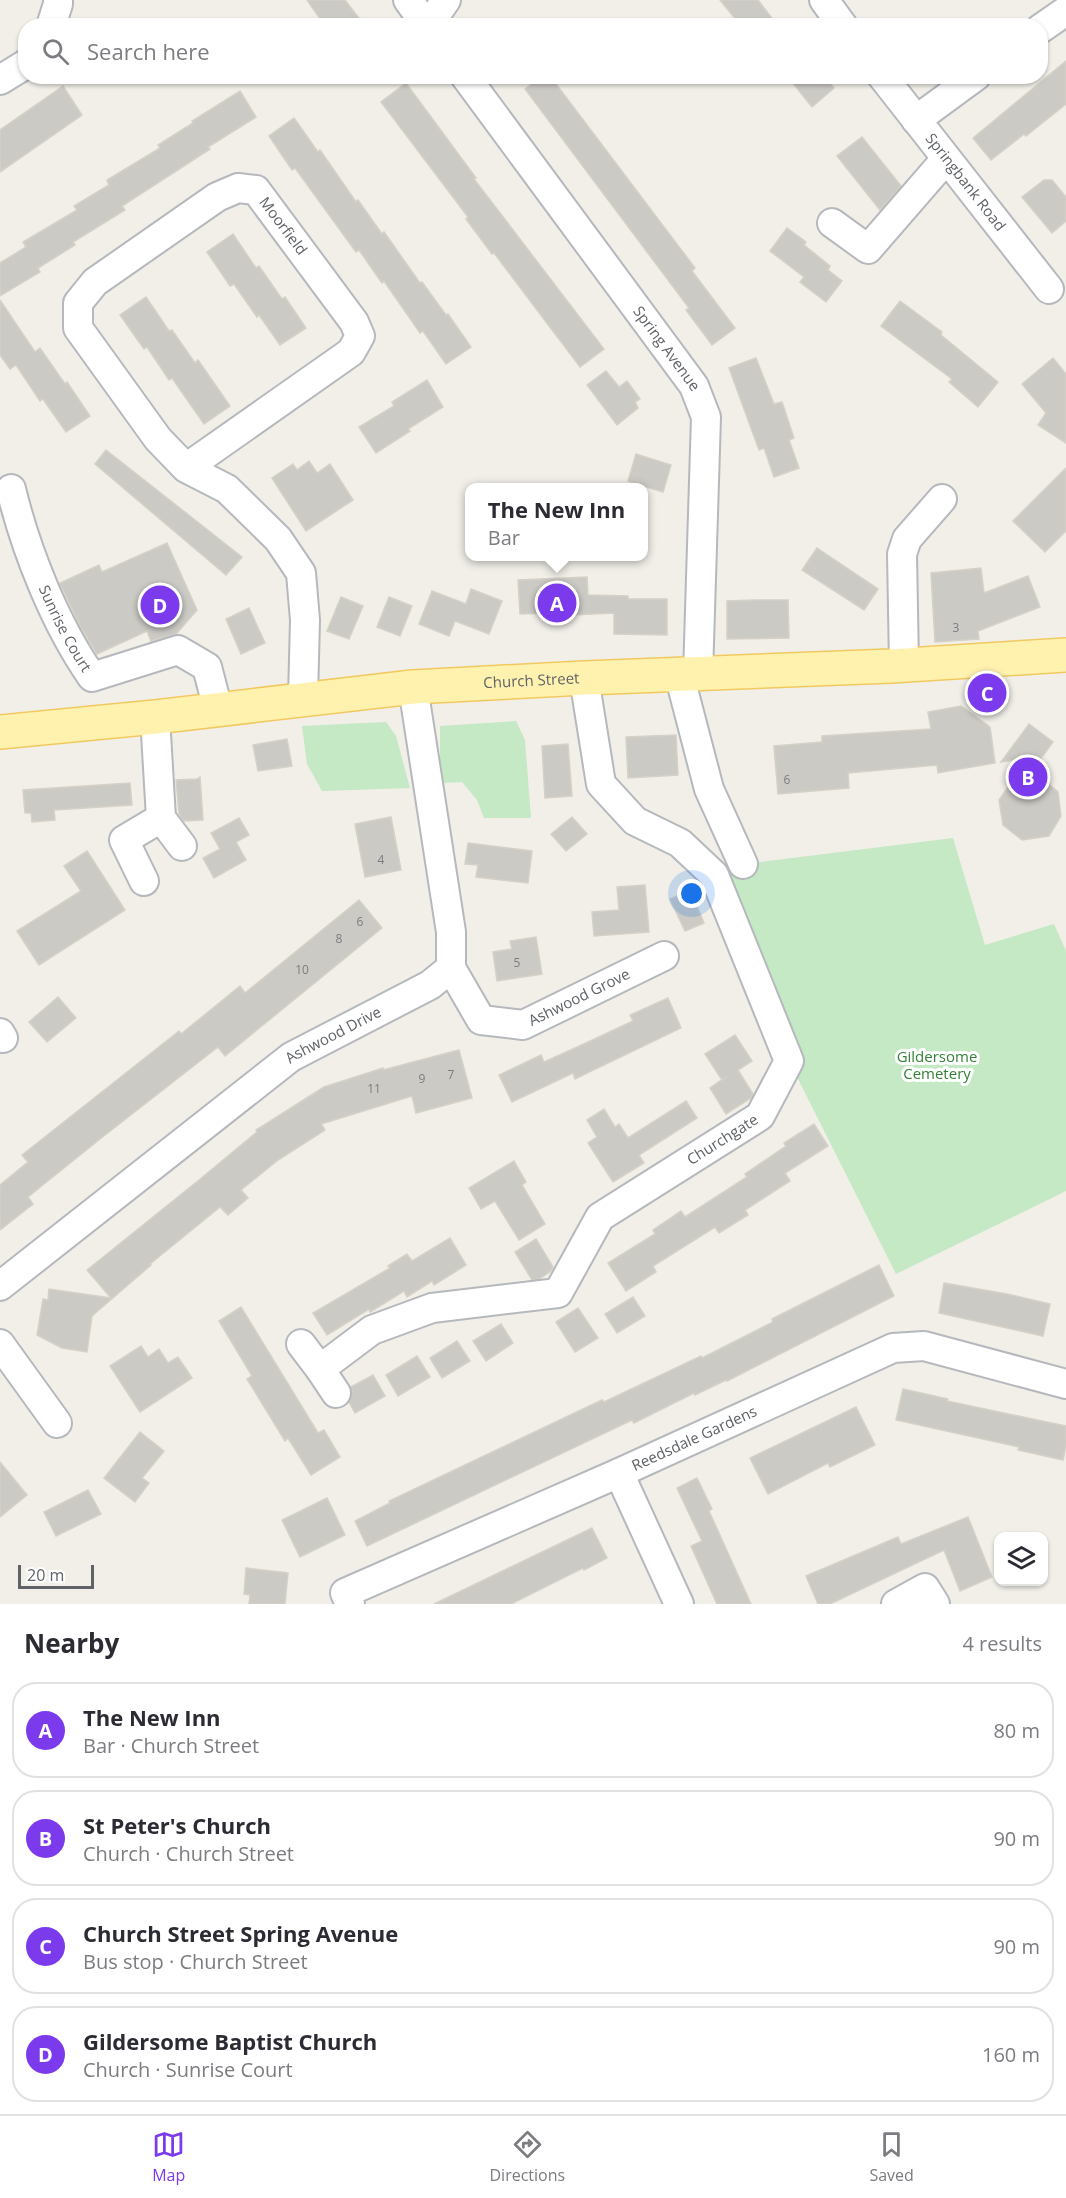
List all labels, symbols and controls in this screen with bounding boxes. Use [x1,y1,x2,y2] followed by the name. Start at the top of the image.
[18,18,1048,84] search box
[39,35,72,68] icon: search
[87,36,210,66] text: Search here
[921,129,1011,235] street label: Springbank Road
[255,192,312,259] street label: Moorfield
[629,302,705,395] street label: Spring Avenue
[465,483,648,561] popup
[488,494,625,524] text: The New Inn
[488,524,520,551] text: Bar
[538,580,576,626] pin: A
[35,582,97,675] street label: Sunrise Court
[140,582,180,628] pin: D
[953,619,960,636] house number: 3
[483,667,580,692] street label: Church Street
[968,670,1006,716] pin: C
[1008,754,1048,800] pin: B
[784,771,791,788] house number: 6
[378,851,385,868] house number: 4
[677,879,706,908] your location
[357,913,364,930] house number: 6
[336,930,343,947] house number: 8
[514,954,521,971] house number: 5
[295,961,309,978] house number: 10
[525,963,633,1030] street label: Ashwood Grove
[280,1001,384,1067] street label: Ashwood Drive
[897,1046,977,1083] park label: Gildersome Cemetery
[448,1066,455,1083] house number: 7
[419,1070,426,1087] house number: 9
[367,1080,381,1097] house number: 11
[683,1109,762,1169] street label: Churchgate
[628,1401,760,1475] street label: Reedsdale Gardens
[994,1532,1048,1586] map controls
[994,1532,1048,1586] button: layers
[18,1562,94,1590] scale bar
[27,1564,64,1586] text: 20 m
[24,1625,119,1661] text: Nearby
[962,1630,1042,1657] text: 4 results
[83,1702,221,1732] text: The New Inn
[39,1717,52,1744] text: A
[993,1717,1040,1744] text: 80 m
[83,1732,259,1759] text: Bar · Church Street
[83,1810,271,1840] text: St Peter's Church
[39,1825,52,1852] text: B
[993,1825,1040,1852] text: 90 m
[83,1840,294,1867] text: Church · Church Street
[83,1918,398,1948] text: Church Street Spring Avenue
[39,1933,52,1960] text: C
[993,1933,1040,1960] text: 90 m
[83,1948,308,1975] text: Bus stop · Church Street
[83,2026,377,2056] text: Gildersome Baptist Church
[38,2041,53,2068] text: D
[982,2041,1040,2068] text: 160 m
[83,2056,293,2083] text: Church · Sunrise Court
[152,2128,185,2186] tab: Map
[490,2128,565,2186] tab: Directions
[869,2128,914,2186] tab: Saved

